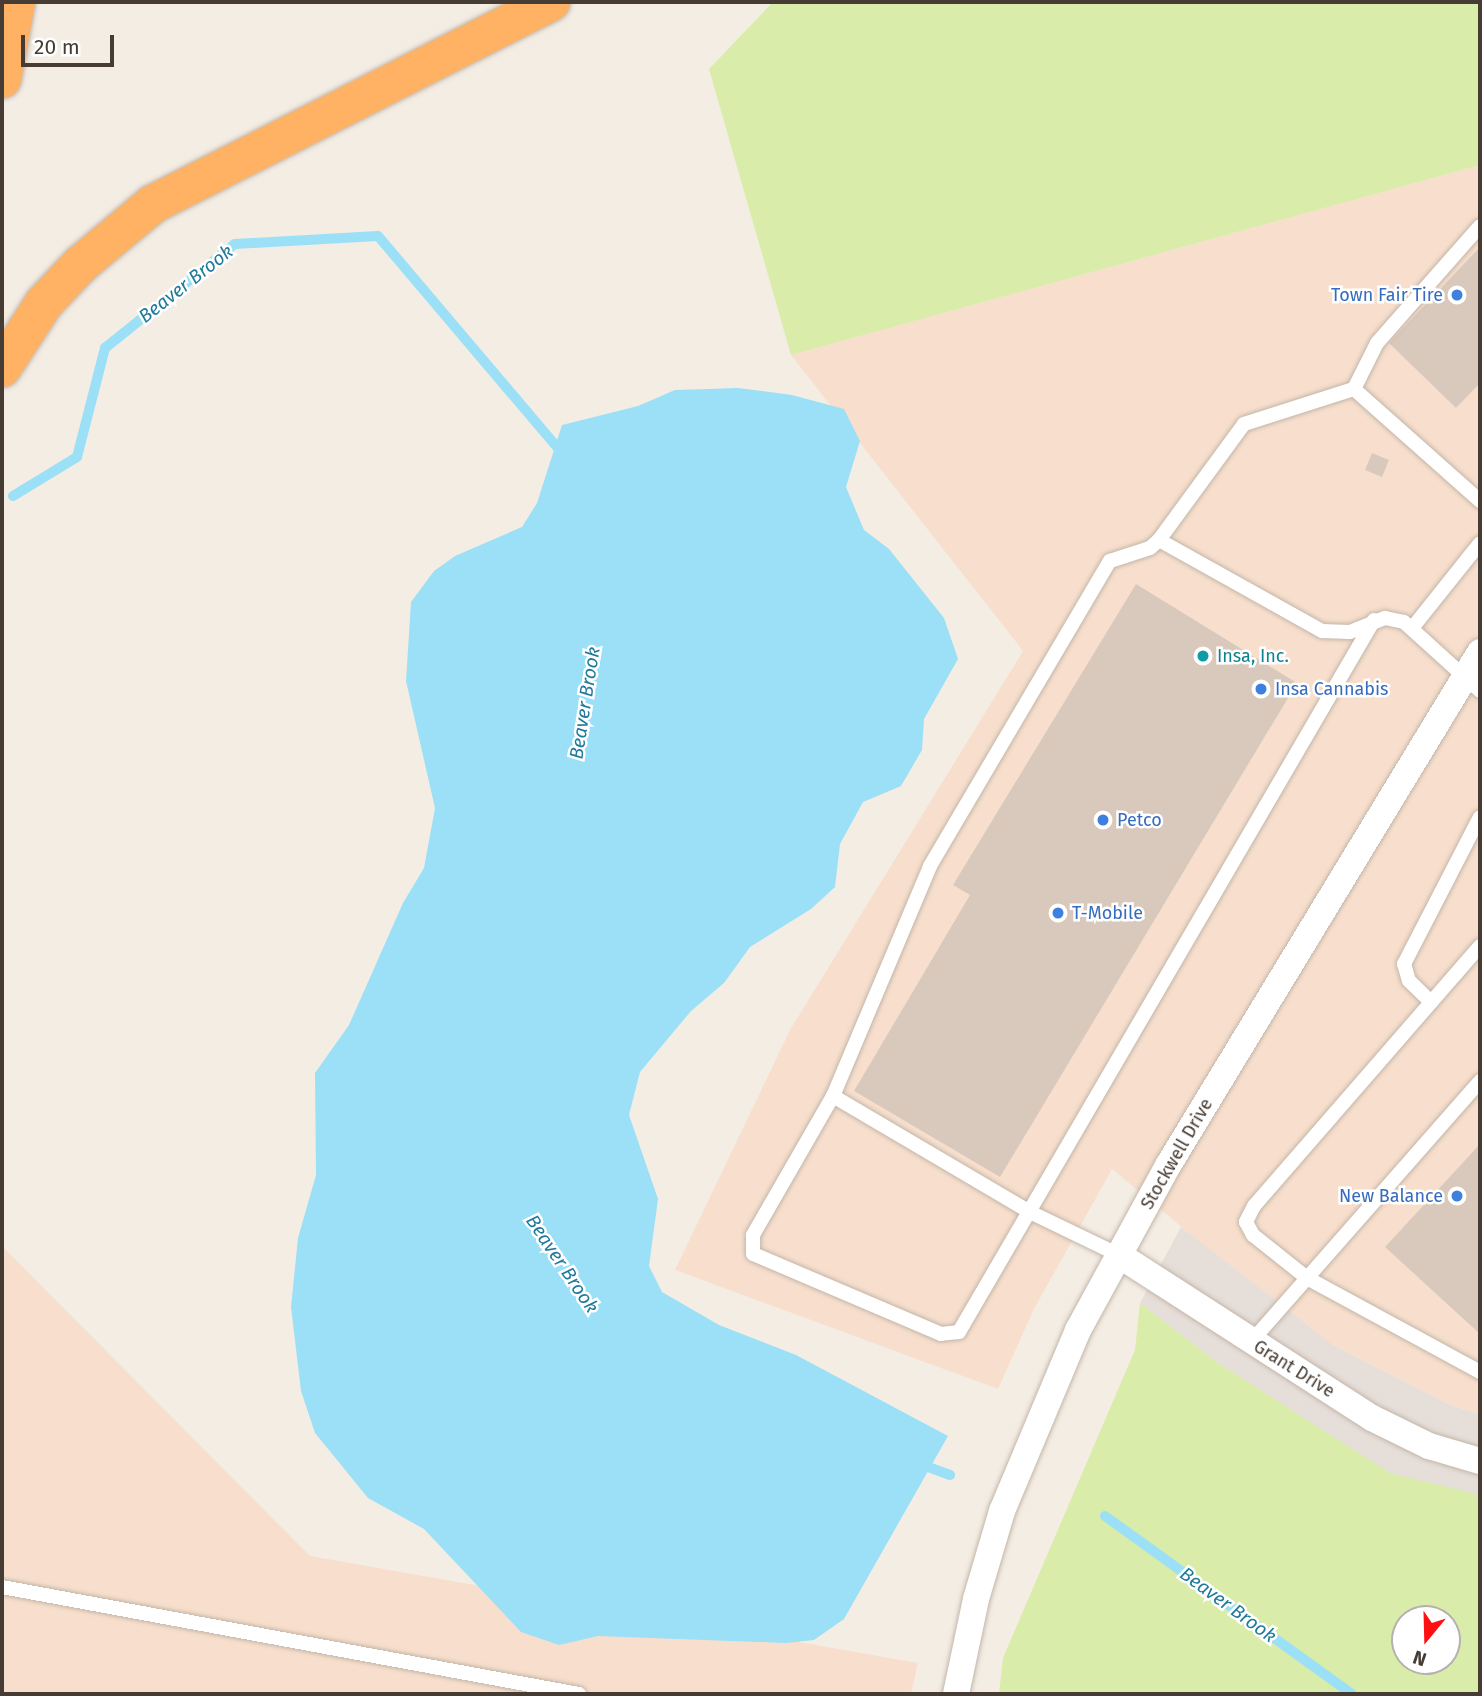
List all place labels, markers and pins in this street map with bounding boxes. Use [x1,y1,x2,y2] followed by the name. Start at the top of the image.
[1331,284,1443,306] place label: Town Fair Tire
[1449,287,1465,303] marker: Town Fair Tire
[1217,645,1289,667] place label: Insa, Inc.
[1195,648,1211,664] marker: Insa, Inc.
[1275,678,1388,700] place label: Insa Cannabis
[1253,681,1269,697] marker: Insa Cannabis
[1117,809,1162,831] place label: Petco
[1095,812,1111,828] marker: Petco
[1072,902,1143,924] place label: T-Mobile
[1050,905,1066,921] marker: T-Mobile
[1339,1185,1443,1207] place label: New Balance
[1449,1188,1465,1204] marker: New Balance

